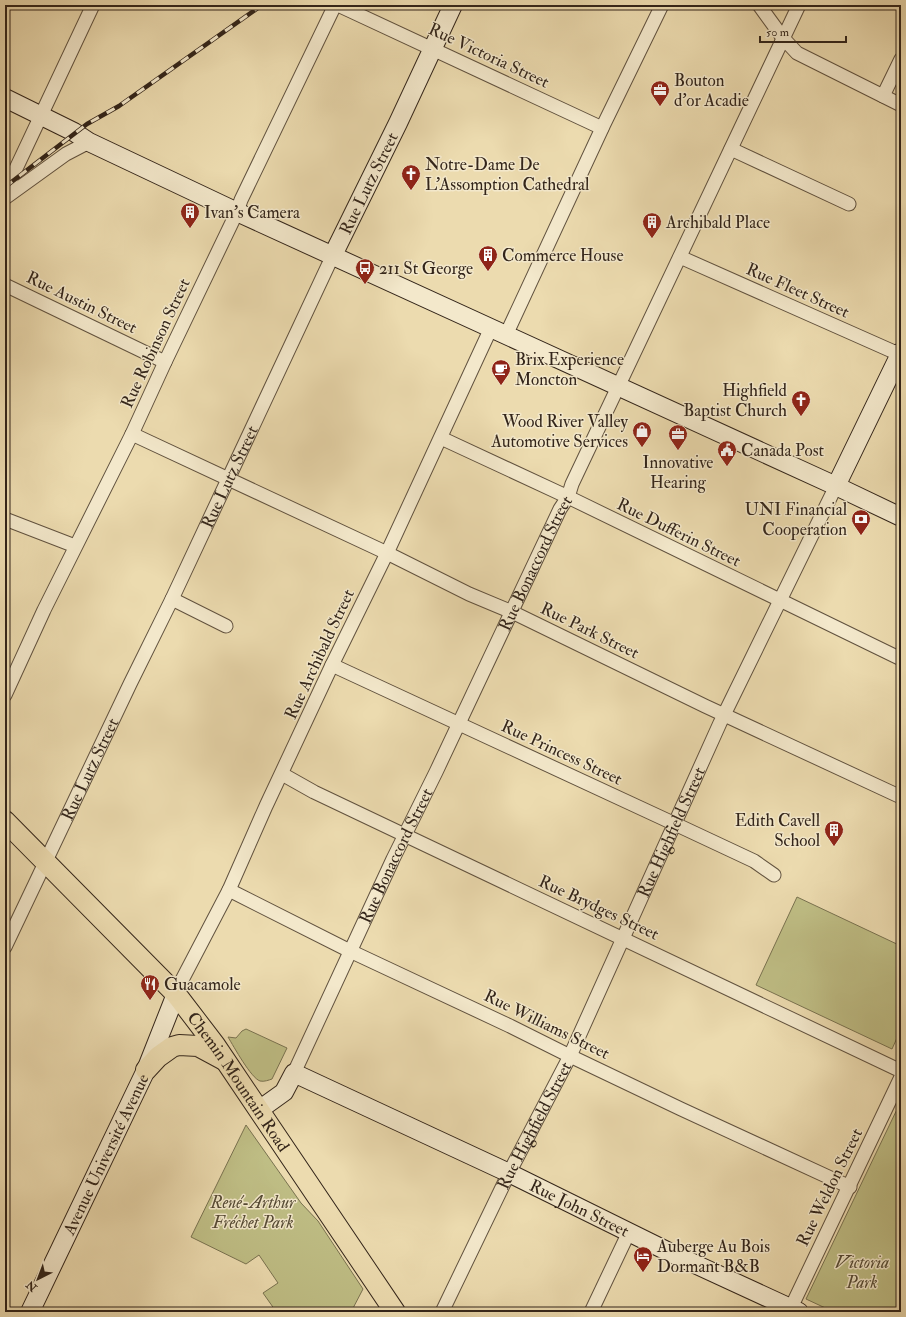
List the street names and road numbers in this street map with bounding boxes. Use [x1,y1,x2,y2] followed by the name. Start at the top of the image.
[425,18,553,93] street label: Rue Victoria Street
[335,129,403,238] street label: Rue Lutz Street
[743,258,853,323] street label: Rue Fleet Street
[23,267,141,338] street label: Rue Austin Street
[116,275,195,411] street label: Rue Robinson Street
[197,422,263,532] street label: Rue Lutz Street
[494,491,577,634] street label: Rue Bonaccord Street
[613,493,745,572] street label: Rue Dufferin Street
[280,585,359,723] street label: Rue Archibald Street
[537,598,643,664] street label: Rue Park Street
[57,714,124,824] street label: Rue Lutz Street
[498,715,626,790] street label: Rue Princess Street
[633,763,710,901] street label: Rue Highfield Street
[355,784,438,927] street label: Rue Bonaccord Street
[535,870,663,946] street label: Rue Brydges Street
[481,985,613,1064] street label: Rue Williams Street
[182,1008,294,1156] street label: Chemin Mountain Road
[493,1058,576,1193] street label: Rue Highfield Street
[58,1070,154,1239] street label: Avenue Université Avenue
[792,1124,867,1250] street label: Rue Weldon Street
[526,1175,633,1242] street label: Rue John Street

